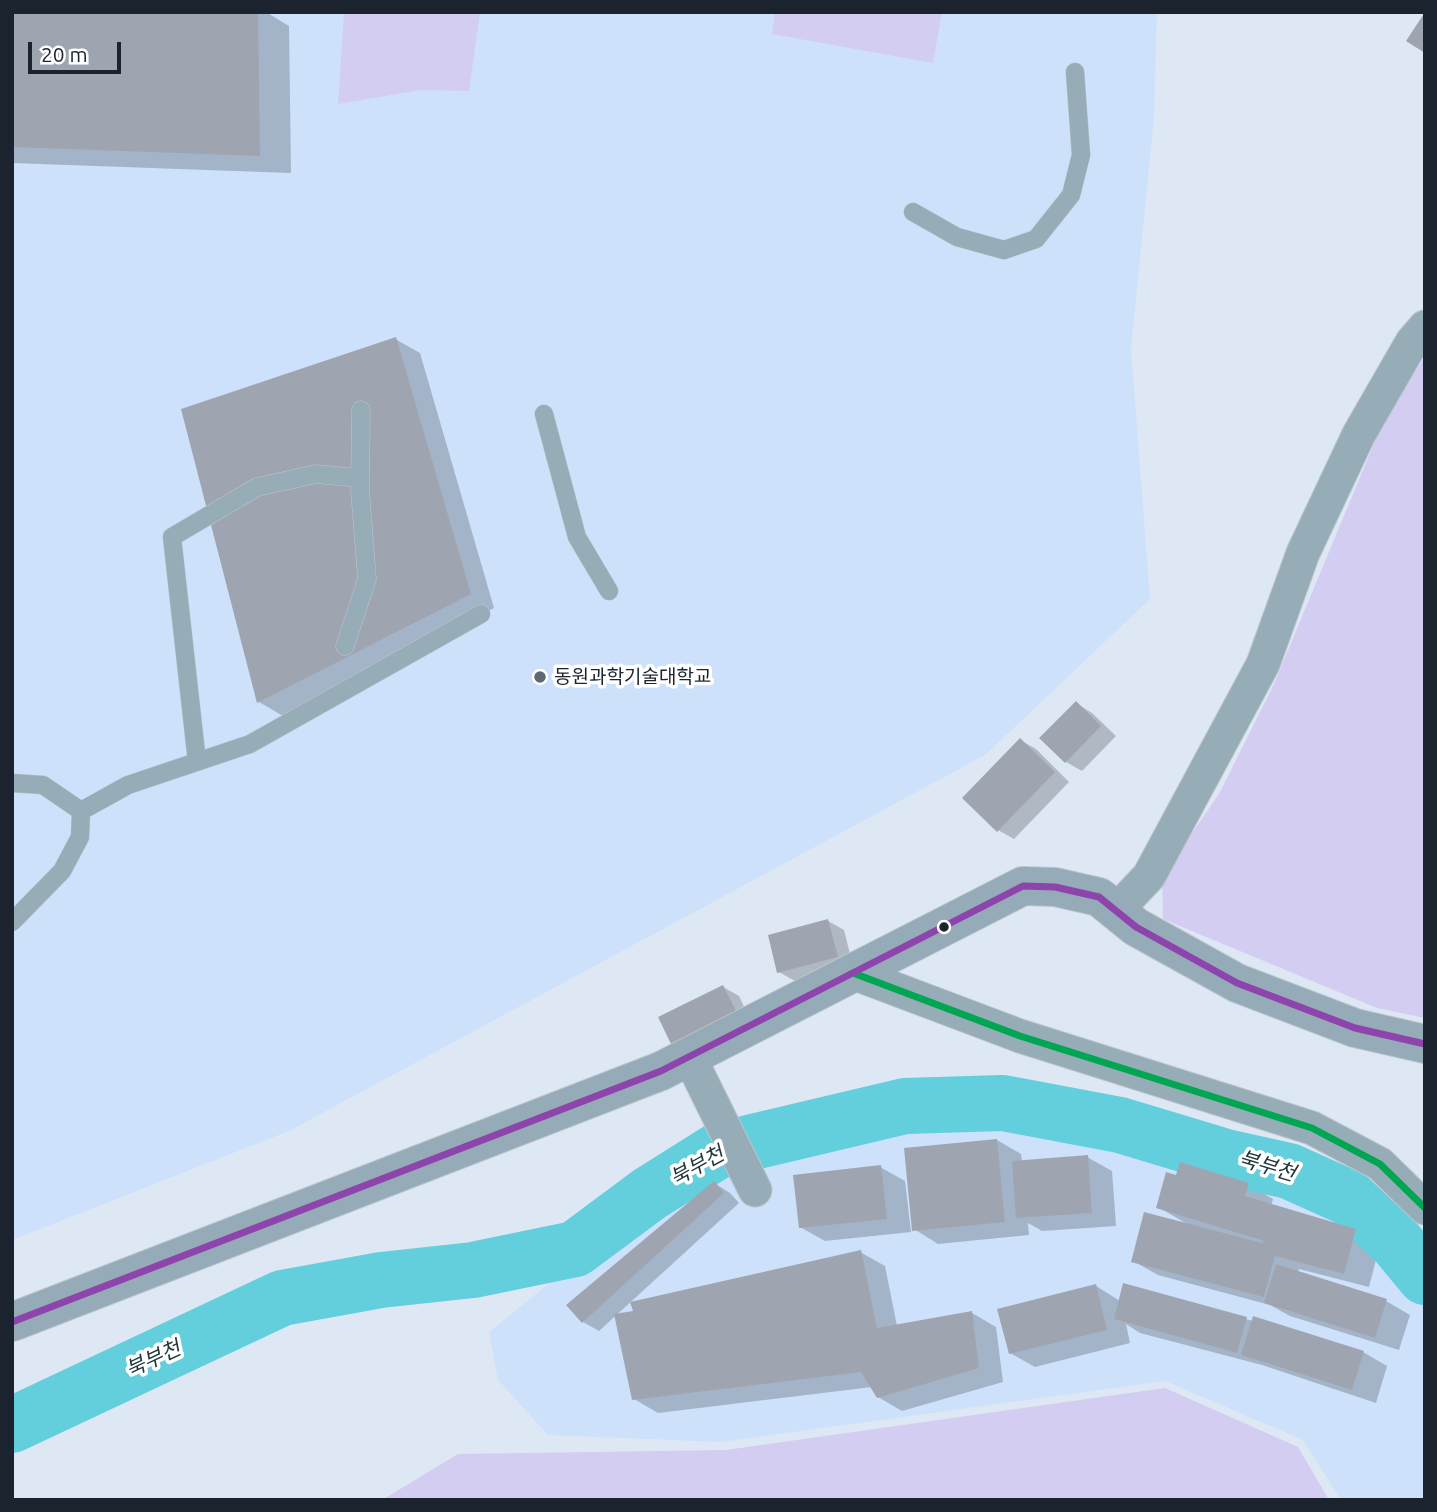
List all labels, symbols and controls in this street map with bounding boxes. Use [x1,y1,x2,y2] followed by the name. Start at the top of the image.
[32,28,124,72] scale bar
[41,42,88,66] text: 20 m
[554,666,711,688] place label: 동원과학기술대학교
[532,669,548,685] marker: 동원과학기술대학교
[937,920,951,934] unlabelled marker
[666,1141,728,1191] water label: 북부천
[1236,1145,1298,1187] water label: 북부천
[121,1335,185,1383] water label: 북부천

